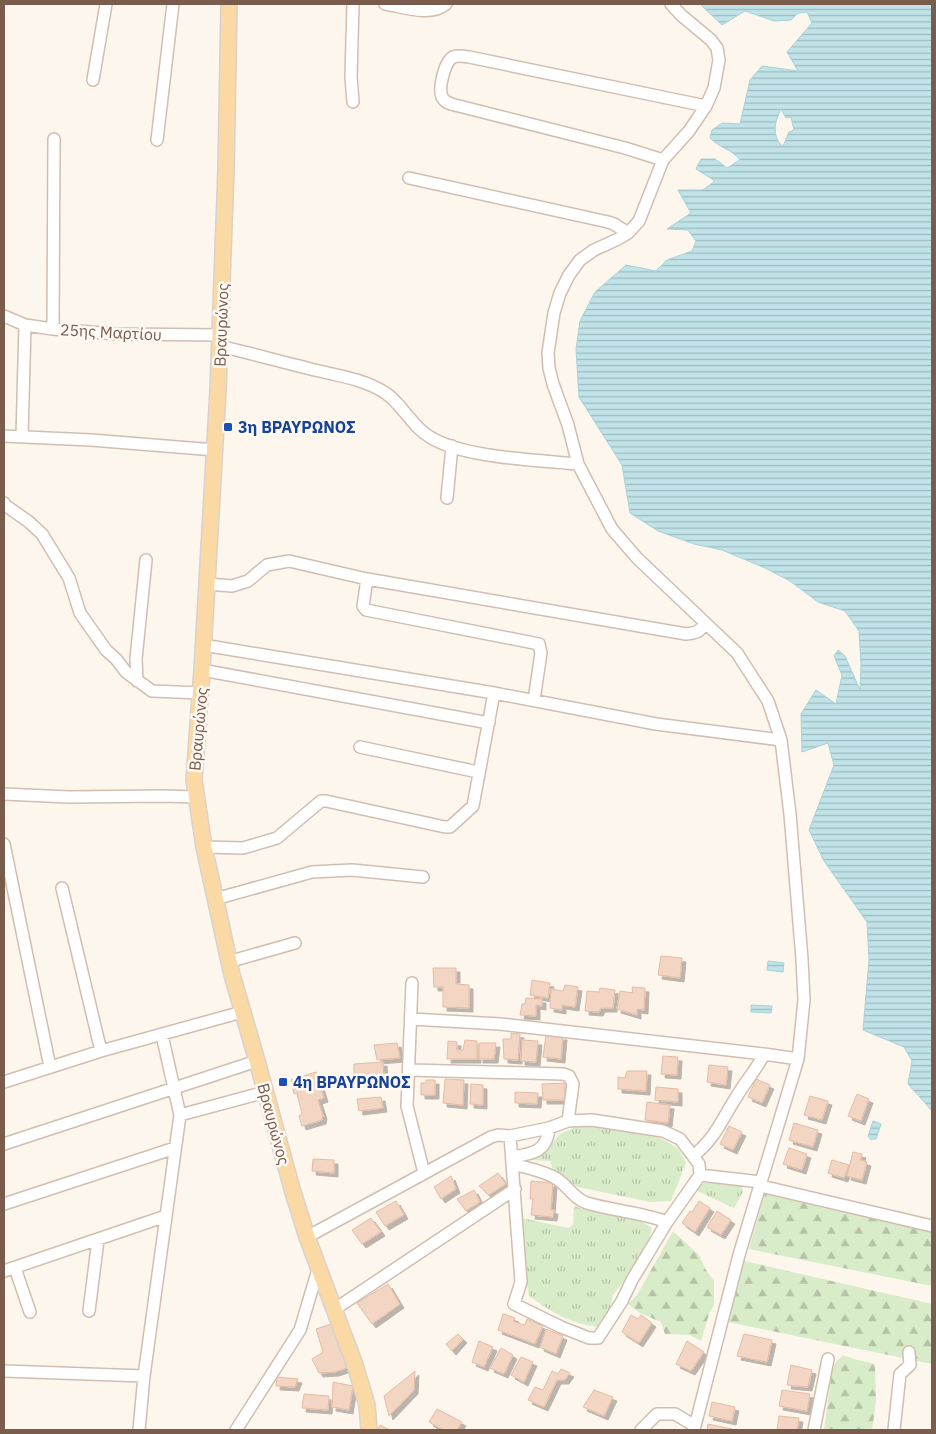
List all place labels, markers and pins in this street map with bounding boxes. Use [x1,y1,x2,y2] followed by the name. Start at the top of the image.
[238,417,356,437] place label: 3η ΒΡΑΥΡΩΝΟΣ
[222,421,234,433] marker: 3η ΒΡΑΥΡΩΝΟΣ
[293,1072,411,1092] place label: 4η ΒΡΑΥΡΩΝΟΣ
[277,1076,289,1088] marker: 4η ΒΡΑΥΡΩΝΟΣ

